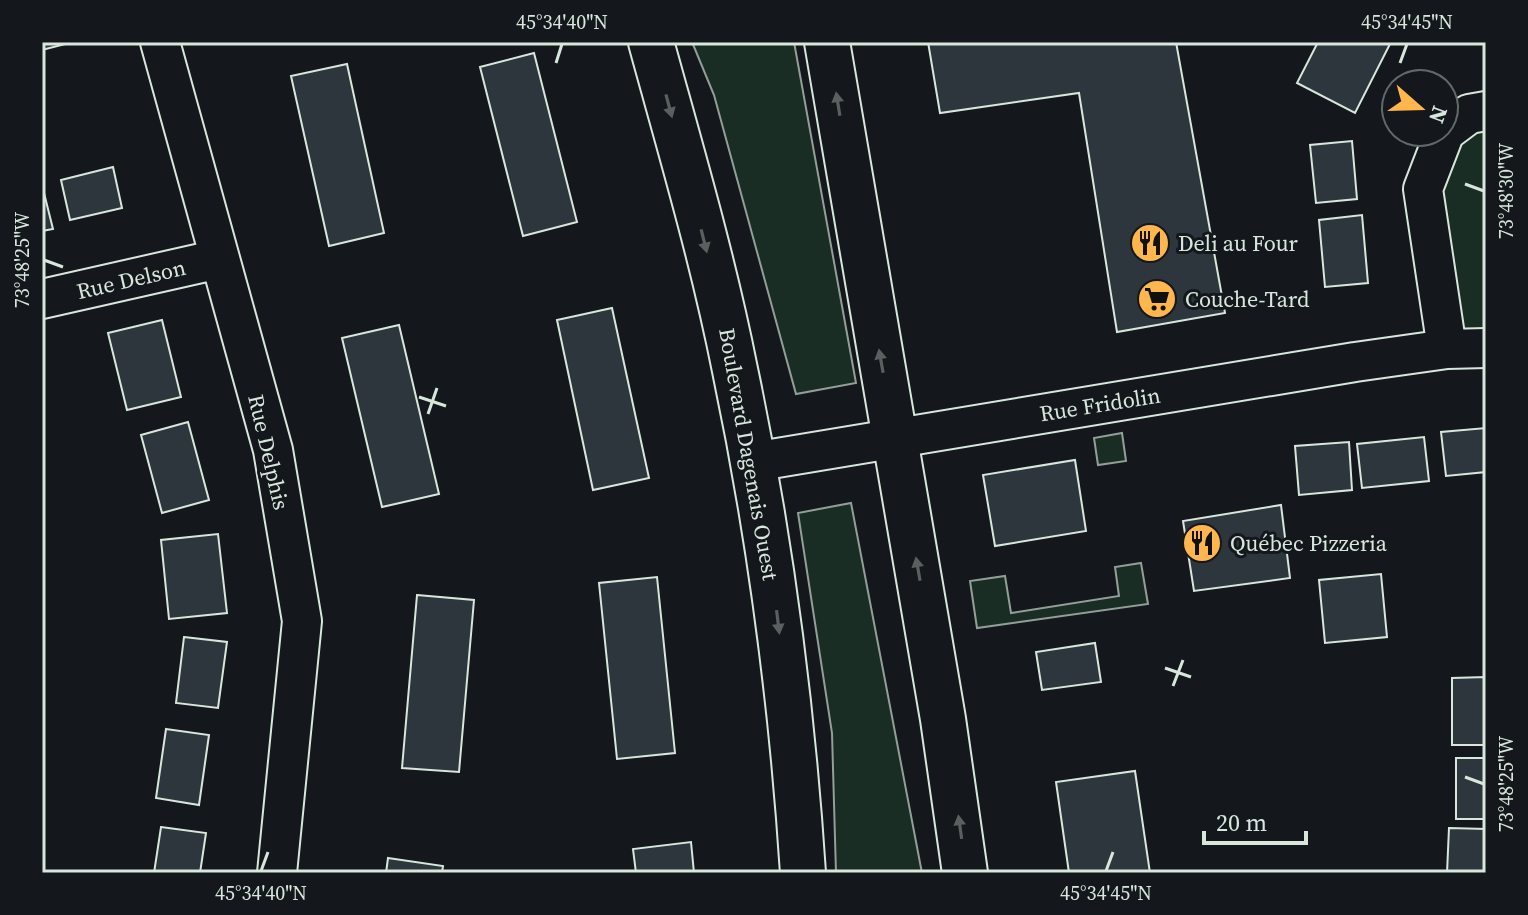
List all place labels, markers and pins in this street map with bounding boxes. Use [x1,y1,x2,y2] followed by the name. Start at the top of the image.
[1129,222,1171,264] restaurant icon: Deli au Four
[1178,228,1299,258] place label: Deli au Four
[1136,278,1178,320] supermarket icon: Couche-Tard
[1185,284,1310,314] place label: Couche-Tard
[1181,522,1223,564] restaurant icon: Québec Pizzeria
[1230,528,1388,558] place label: Québec Pizzeria

